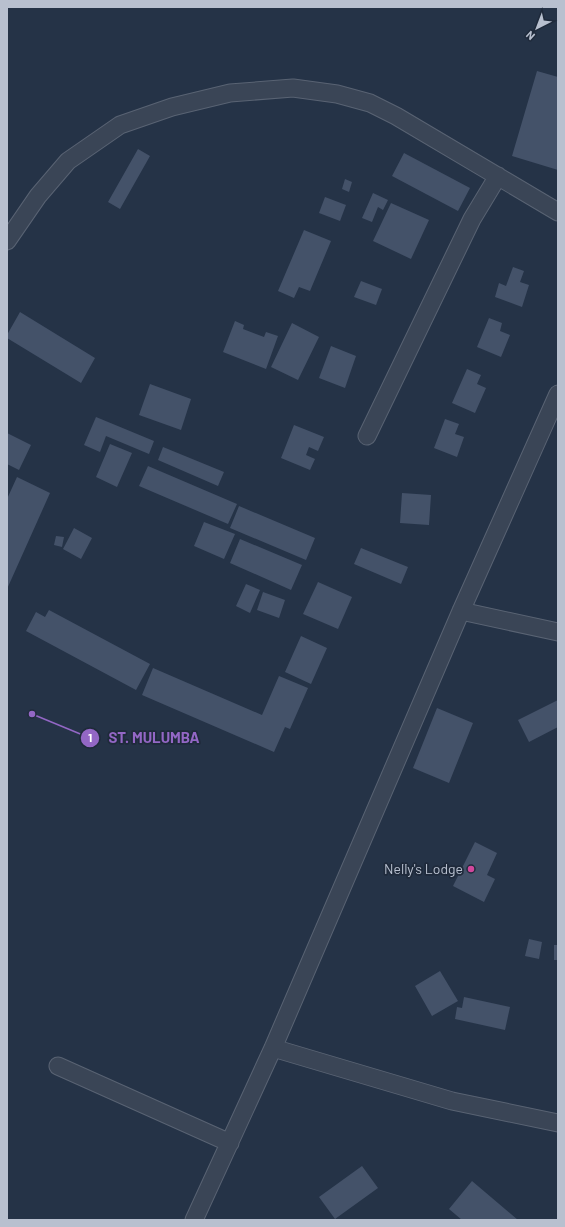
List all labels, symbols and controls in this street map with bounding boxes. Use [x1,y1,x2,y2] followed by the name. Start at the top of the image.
[517,8,557,48] north arrow
[523,29,537,43] text: N
[80,724,207,751] callout: ST. MULUMBA
[108,728,200,746] text: ST. MULUMBA
[88,730,92,744] text: 1
[384,860,463,877] place label: Nelly's Lodge
[466,864,476,874] marker: Nelly's Lodge

